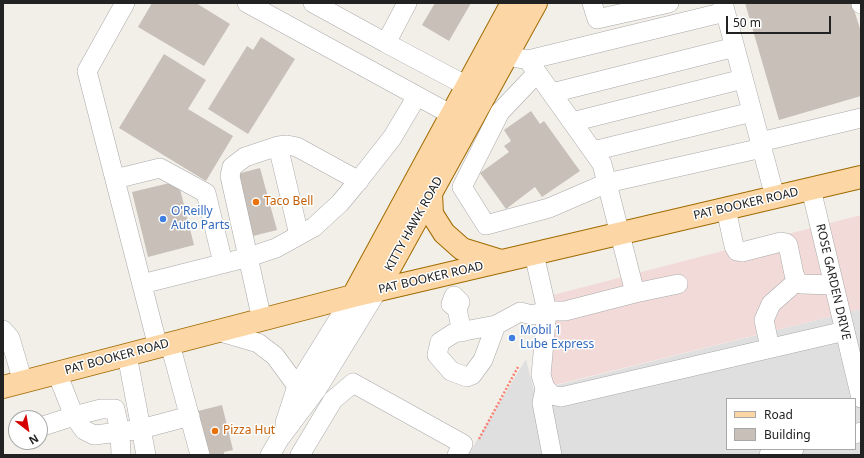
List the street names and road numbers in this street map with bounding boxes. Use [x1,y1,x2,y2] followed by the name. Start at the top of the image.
[382,174,446,274] street label: KITTY HAWK ROAD
[692,185,800,223] street label: PAT BOOKER ROAD
[813,222,853,342] street label: ROSE GARDEN DRIVE
[377,259,485,297] street label: PAT BOOKER ROAD
[63,336,171,378] street label: PAT BOOKER ROAD

